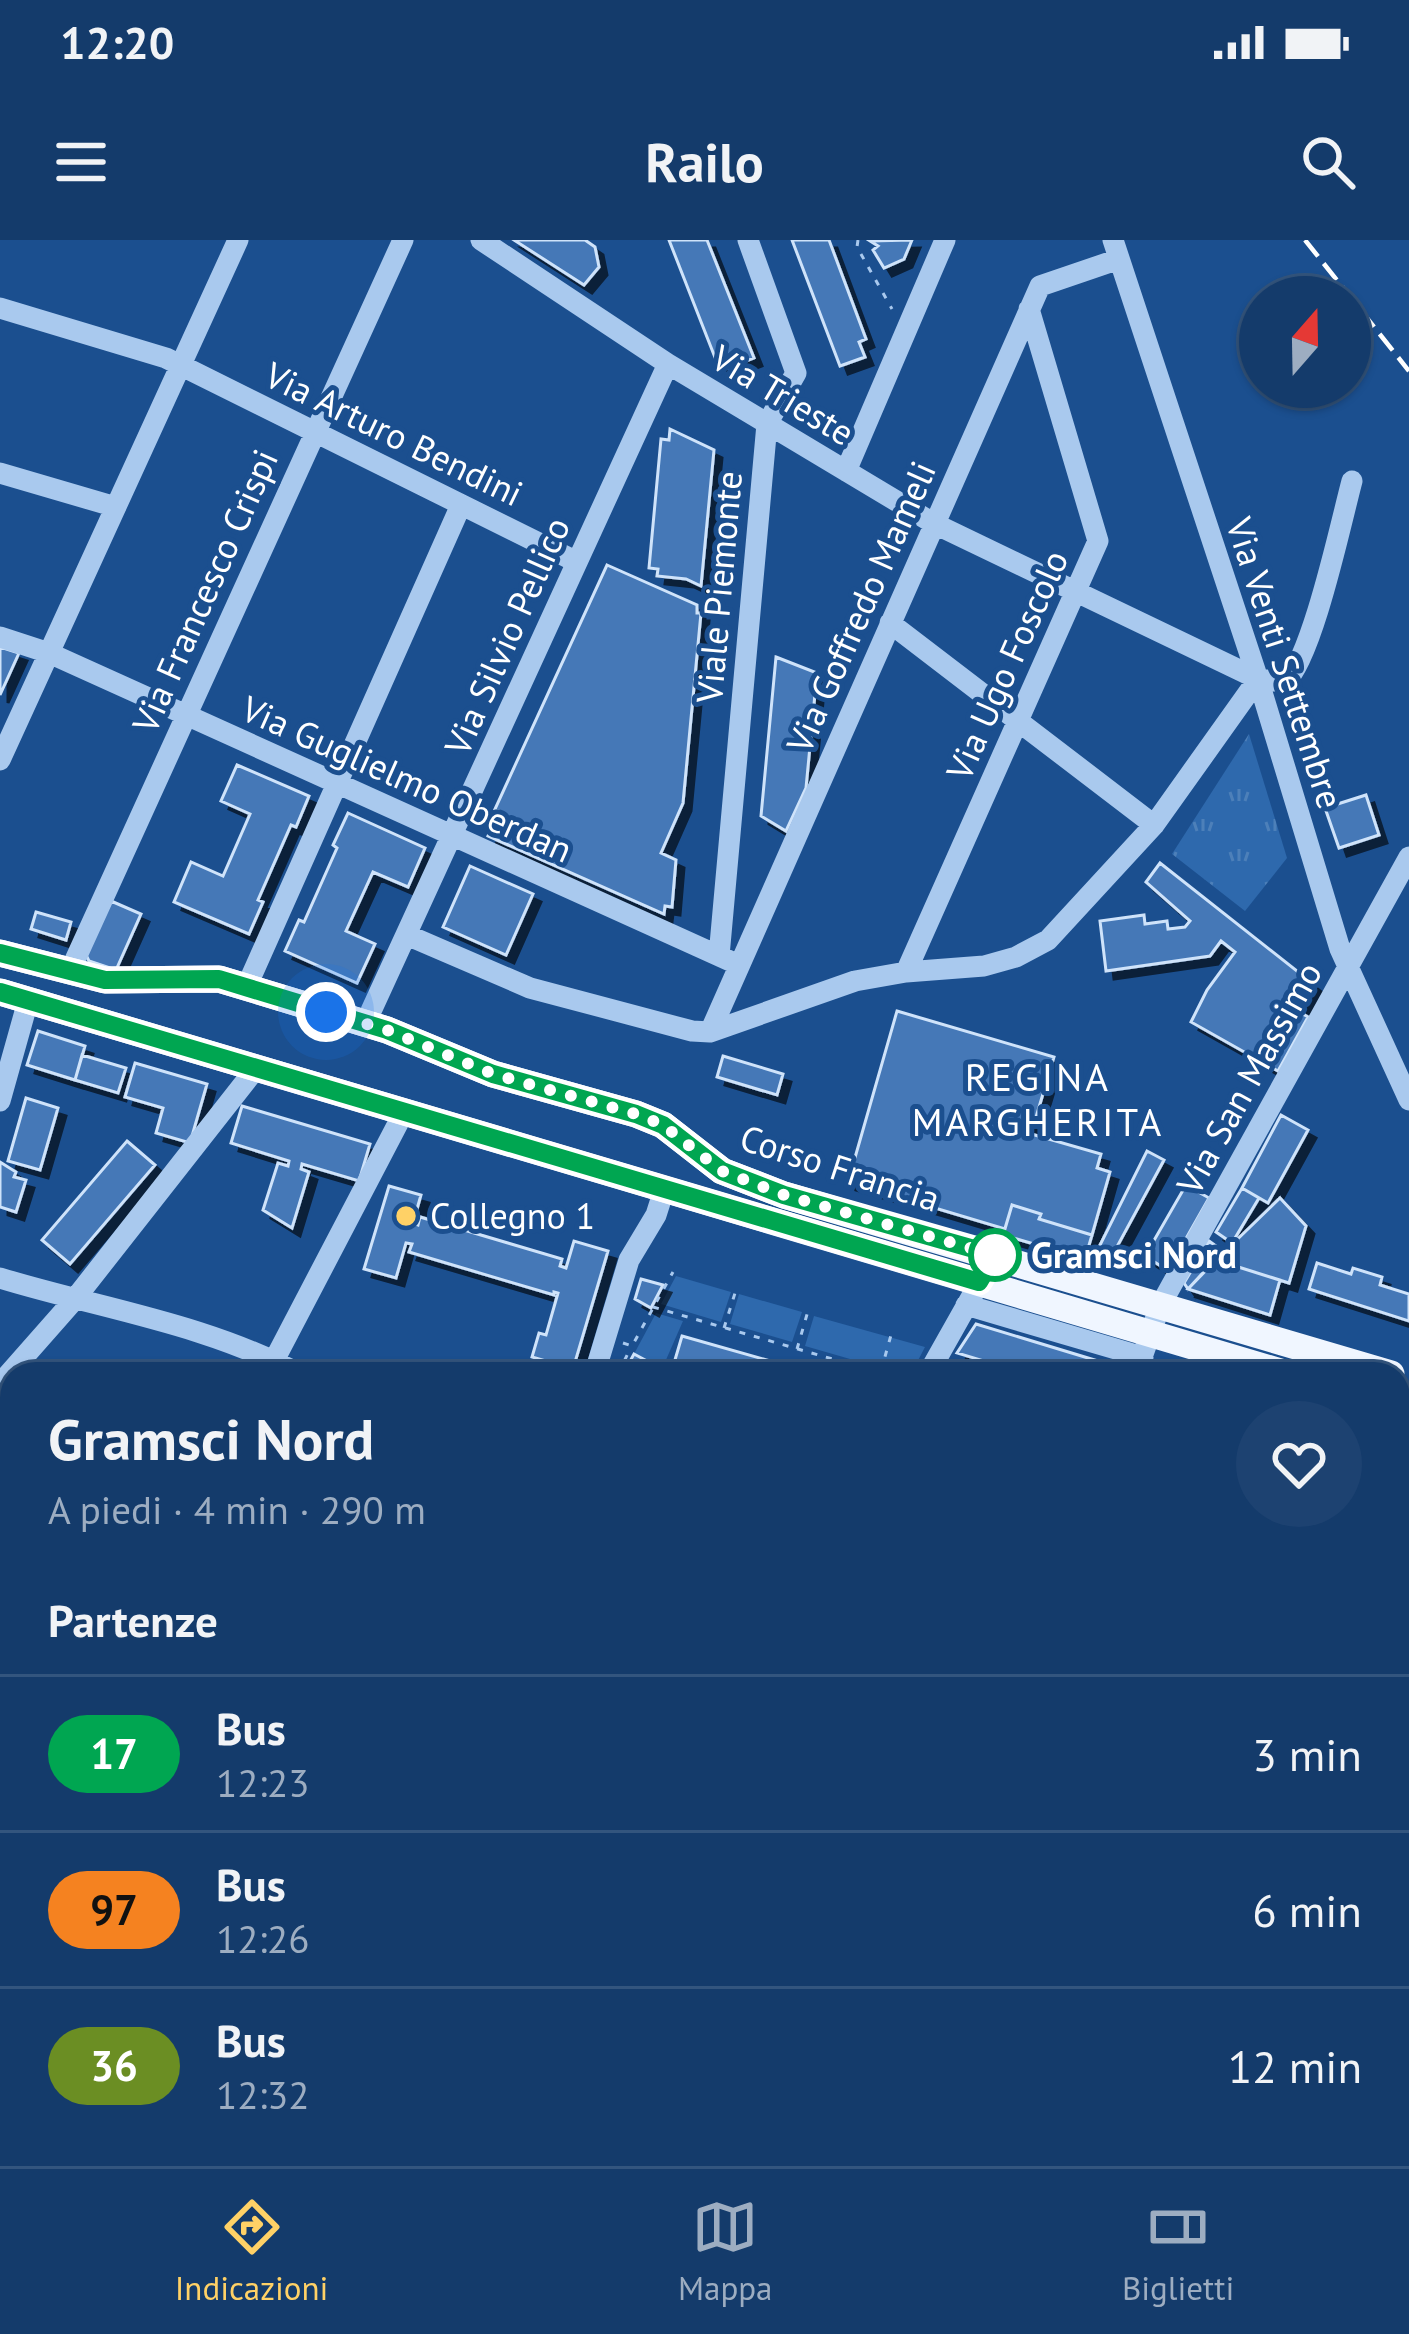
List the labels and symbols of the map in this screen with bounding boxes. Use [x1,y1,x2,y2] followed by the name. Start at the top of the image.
[1239,276,1371,408] north arrow
[703,333,863,455] street label: Via Trieste
[257,350,531,516] street label: Via Arturo Bendini
[121,442,288,741] street label: Via Francesco Crispi
[775,454,946,761] street label: Via Goffredo Mameli
[685,469,752,706] street label: Viale Piemonte
[433,510,580,763] street label: Via Silvio Pellico
[1216,510,1355,814] street label: Via Venti Settembre
[934,542,1078,788] street label: Via Ugo Foscolo
[234,684,580,873] street label: Via Guglielmo Oberdan
[1165,953,1332,1203] street label: Via San Massimo
[296,982,356,1042] your location
[912,1051,1164,1147] district label: REGINA MARGHERITA
[734,1113,946,1222] street label: Corso Francia
[430,1192,595,1239] place label: Collegno 1
[393,1203,419,1229] marker: Collegno 1
[970,1230,1020,1280] marker: Gramsci Nord
[1031,1231,1237,1278] place label: Gramsci Nord

